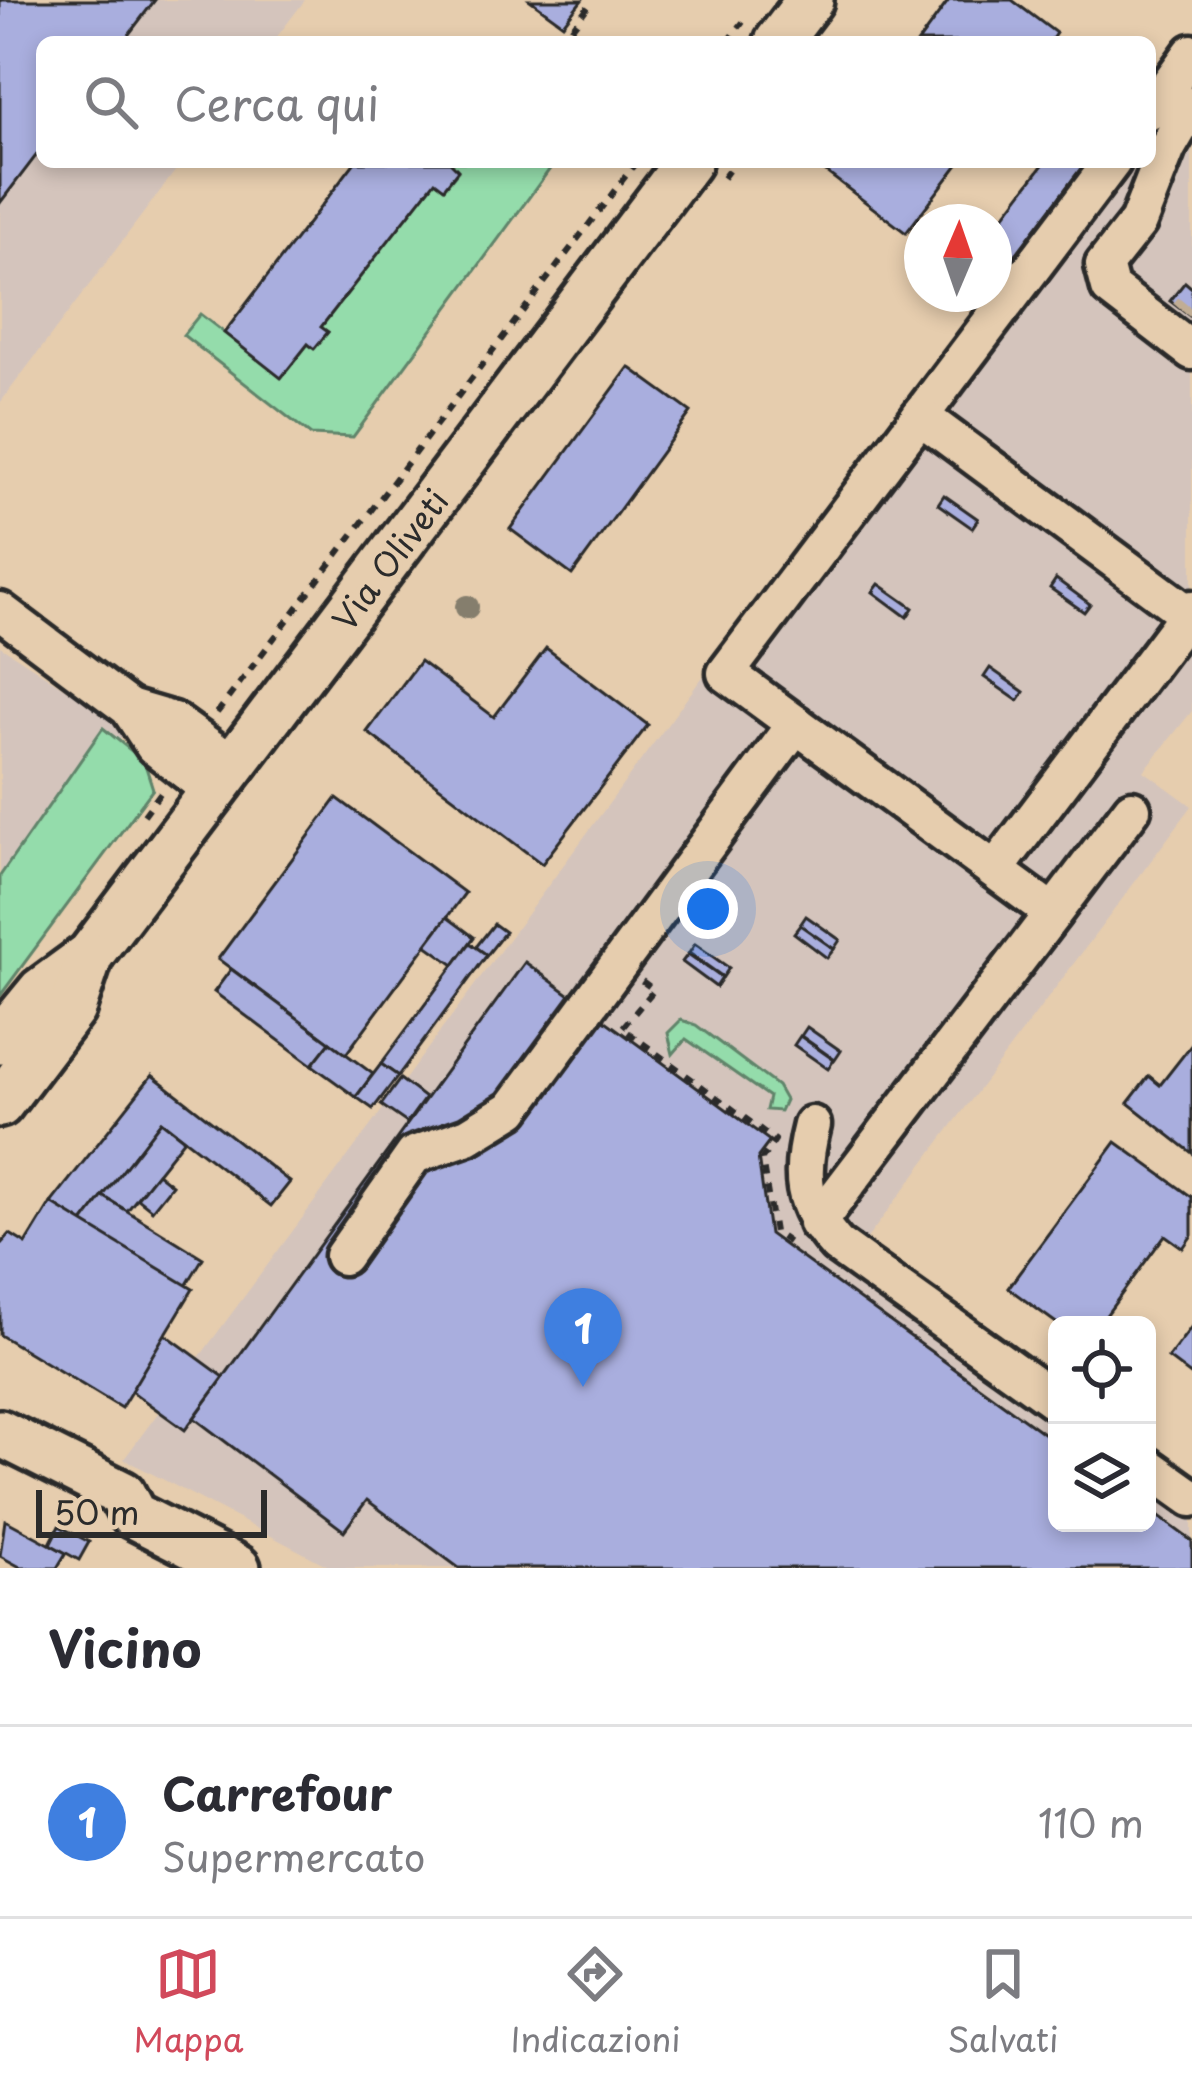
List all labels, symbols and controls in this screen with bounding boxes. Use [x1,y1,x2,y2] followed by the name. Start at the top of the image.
[36,36,1156,168] search box
[174,68,379,136] text: Cerca qui
[78,69,144,135] icon: search
[904,204,1012,312] north arrow
[319,477,459,641] street label: Via Oliveti
[678,879,738,939] your location
[544,1288,622,1387] pin: 1
[1048,1316,1156,1532] map controls
[1048,1316,1156,1424] button: locate
[1048,1424,1156,1532] button: layers
[36,1484,267,1537] scale bar
[54,1486,140,1536] text: 50 m
[48,1608,201,1685] text: Vicino
[162,1758,392,1826] text: Carrefour
[78,1792,96,1851] text: 1
[1038,1792,1144,1851] text: 110 m
[162,1826,425,1885] text: Supermercato
[134,1941,243,2063] tab: Mappa
[510,1941,681,2063] tab: Indicazioni
[948,1941,1058,2063] tab: Salvati

